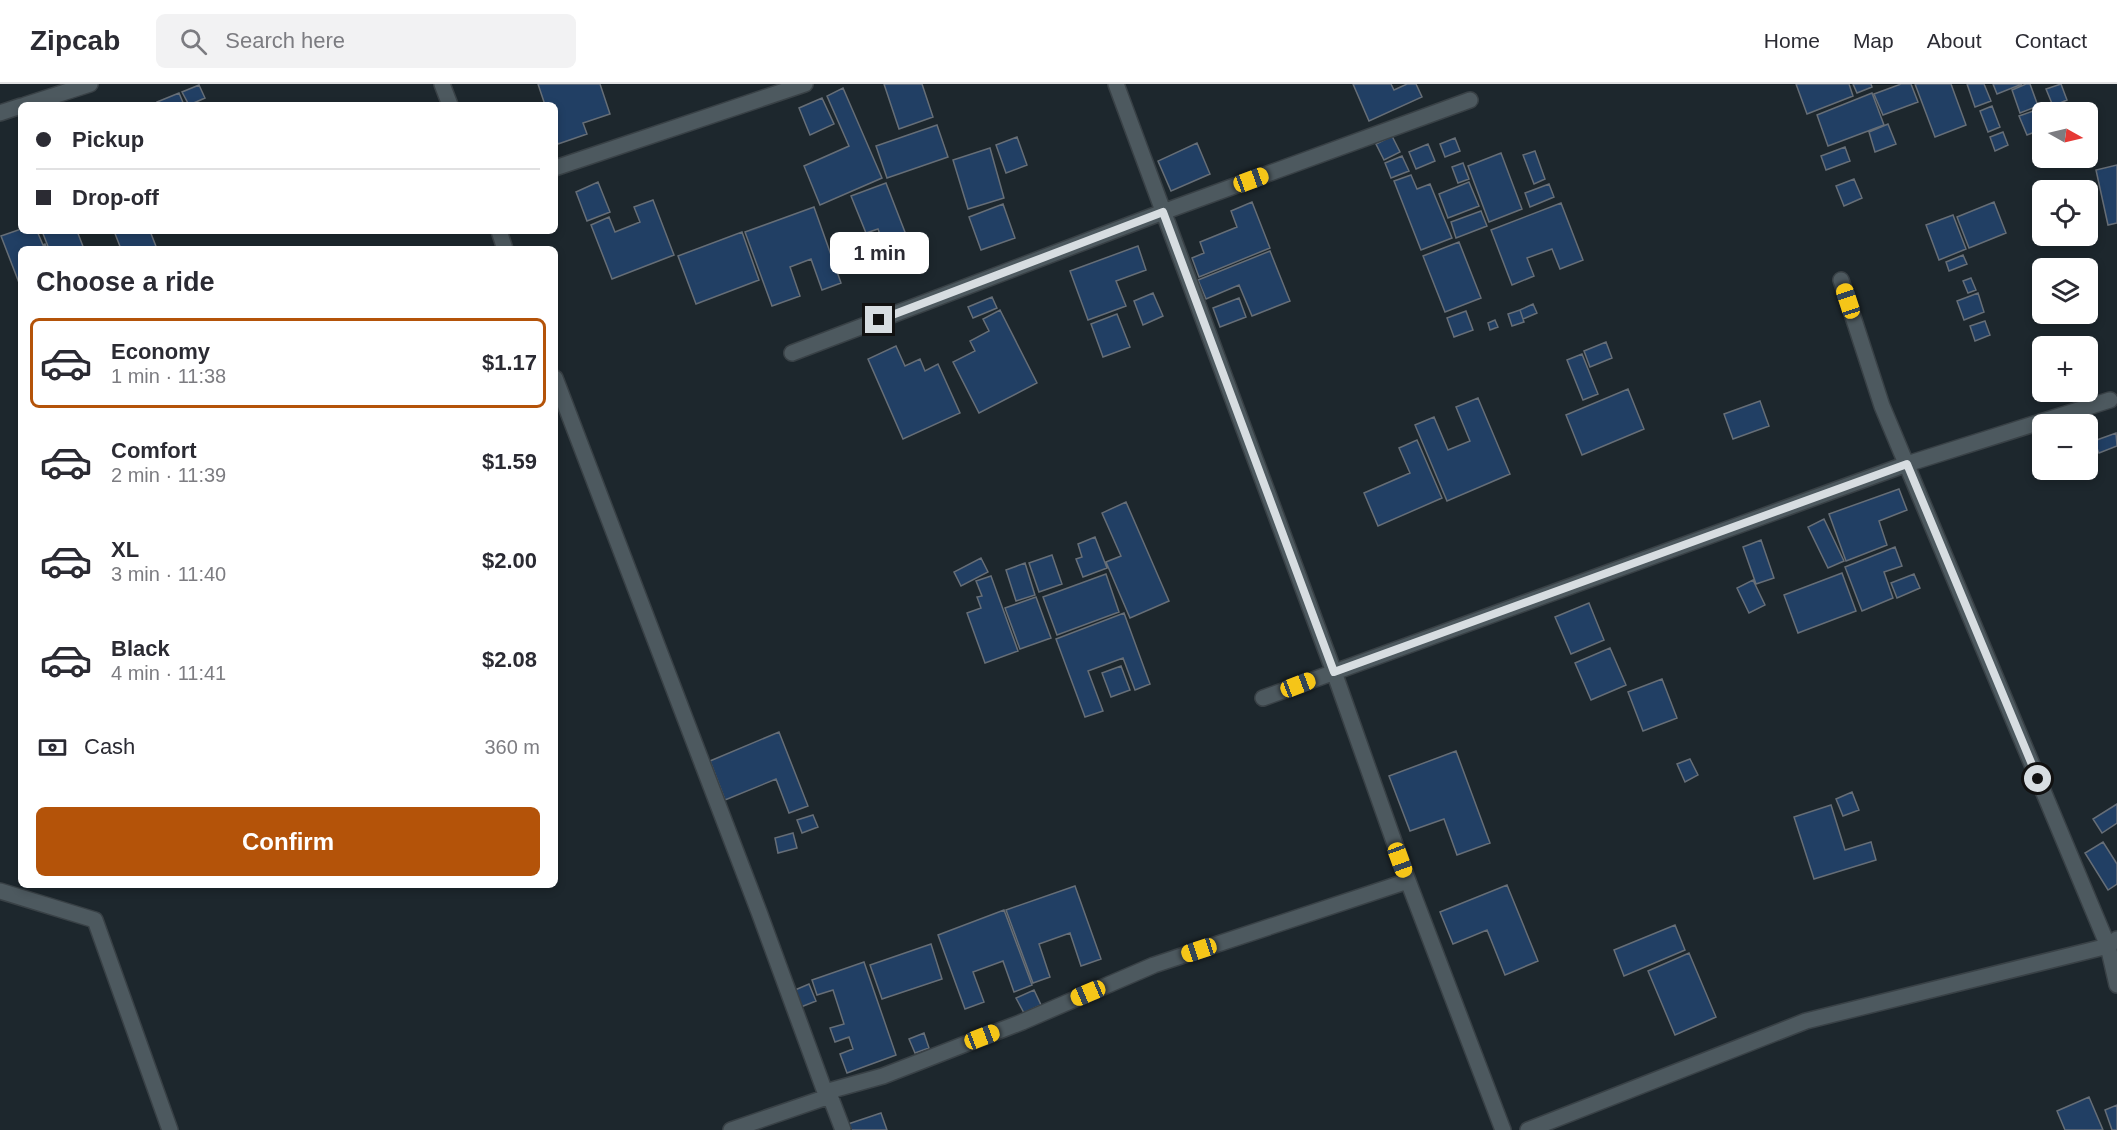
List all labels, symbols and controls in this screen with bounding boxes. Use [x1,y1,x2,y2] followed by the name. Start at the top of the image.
[156,14,576,68] search box
[30,25,120,56] text: Zipcab
[177,25,210,58] icon: search
[225,28,345,53] text: Search here
[1764,29,1820,52] text: Home
[1853,29,1894,52] text: Map
[1927,29,1982,52] text: About
[2015,29,2087,52] text: Contact
[2032,102,2098,168] north arrow
[2032,102,2098,480] map controls
[72,127,144,152] text: Pickup
[1231,165,1271,195] car
[2032,180,2098,246] button: locate
[72,185,159,210] text: Drop-off
[830,233,928,275] callout: 1 min
[853,242,906,264] text: 1 min
[2032,258,2098,324] button: layers
[36,267,215,297] text: Choose a ride
[1834,281,1862,321] car
[865,306,892,333] route end
[39,336,93,390] icon: car
[2032,336,2098,402] button: +
[111,339,210,364] text: Economy
[482,350,537,375] text: $1.17
[111,365,226,387] text: 1 min · 11:38
[2032,414,2098,480] button: −
[39,435,93,489] icon: car
[111,438,197,463] text: Comfort
[482,449,537,474] text: $1.59
[111,464,226,486] text: 2 min · 11:39
[39,534,93,588] icon: car
[111,537,139,562] text: XL
[482,548,537,573] text: $2.00
[111,563,226,585] text: 3 min · 11:40
[39,633,93,687] icon: car
[111,636,170,661] text: Black
[482,647,537,672] text: $2.08
[111,662,226,684] text: 4 min · 11:41
[1278,670,1318,700] car
[36,731,69,764] icon: cash
[84,734,135,759] text: Cash
[484,736,540,758] text: 360 m
[2024,765,2051,792] route start
[36,807,540,876] button: Confirm
[1385,840,1415,880] car
[1179,936,1219,964] car
[1068,978,1108,1008] car
[962,1022,1002,1052] car

